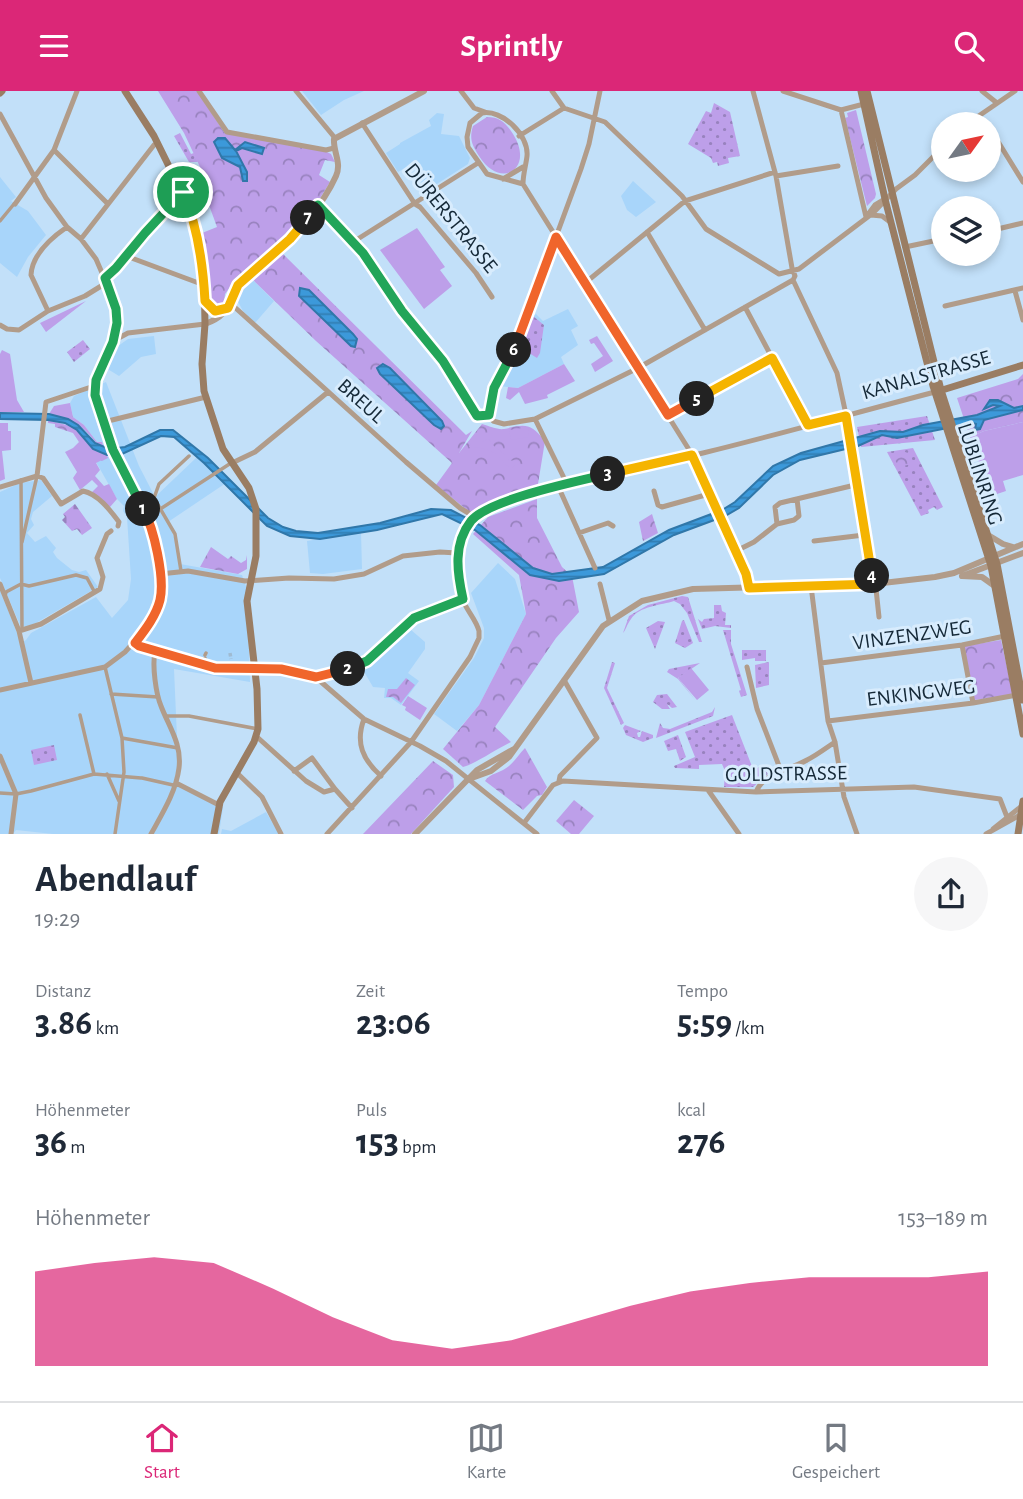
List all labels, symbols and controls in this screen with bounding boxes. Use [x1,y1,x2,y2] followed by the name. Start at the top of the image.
[35,27,73,65] icon: menu
[950,27,988,65] icon: search
[460,30,563,62] text: Sprintly
[931,112,1001,182] north arrow
[931,112,1001,266] map controls
[401,159,502,277] street label: DÜRERSTRASSE
[153,162,213,222] pin
[164,173,202,211] icon: arrive
[931,196,1001,266] button: layers
[290,201,326,235] pin: 7
[303,208,312,227] text: 7
[496,333,532,367] pin: 6
[509,340,518,359] text: 6
[859,347,993,403] street label: KANALSTRASSE
[334,375,389,427] street label: BREUL
[680,381,714,417] pin: 5
[692,389,701,408] text: 5
[954,420,1006,528] street label: LUBLINRING
[590,457,626,491] pin: 3
[603,464,612,483] text: 3
[125,491,160,527] pin: 1
[139,499,146,518] text: 1
[854,559,890,594] pin: 4
[867,566,876,585] text: 4
[851,616,973,654] street label: VINZENZWEG
[330,651,366,687] pin: 2
[343,659,352,678] text: 2
[865,676,977,710] street label: ENKINGWEG
[725,762,847,786] street label: GOLDSTRASSE
[914,857,988,931] button: share
[35,861,196,899] text: Abendlauf
[35,908,80,931] text: 19:29
[35,982,91,1001] text: Distanz
[356,982,385,1001] text: Zeit
[677,982,728,1001] text: Tempo
[35,1006,92,1041] text: 3.86
[356,1006,431,1041] text: 23:06
[677,1006,732,1041] text: 5:59
[92,1019,119,1038] text: km
[732,1019,765,1038] text: /km
[35,1101,130,1120] text: Höhenmeter
[356,1101,387,1120] text: Puls
[677,1101,706,1120] text: kcal
[35,1125,67,1160] text: 36
[356,1125,399,1160] text: 153
[677,1125,726,1160] text: 276
[67,1138,85,1157] text: m
[399,1138,436,1157] text: bpm
[35,1207,150,1230] text: Höhenmeter
[898,1207,988,1230] text: 153–189 m
[143,1419,181,1484] tab: Start
[467,1419,506,1484] tab: Karte
[792,1419,880,1484] tab: Gespeichert

